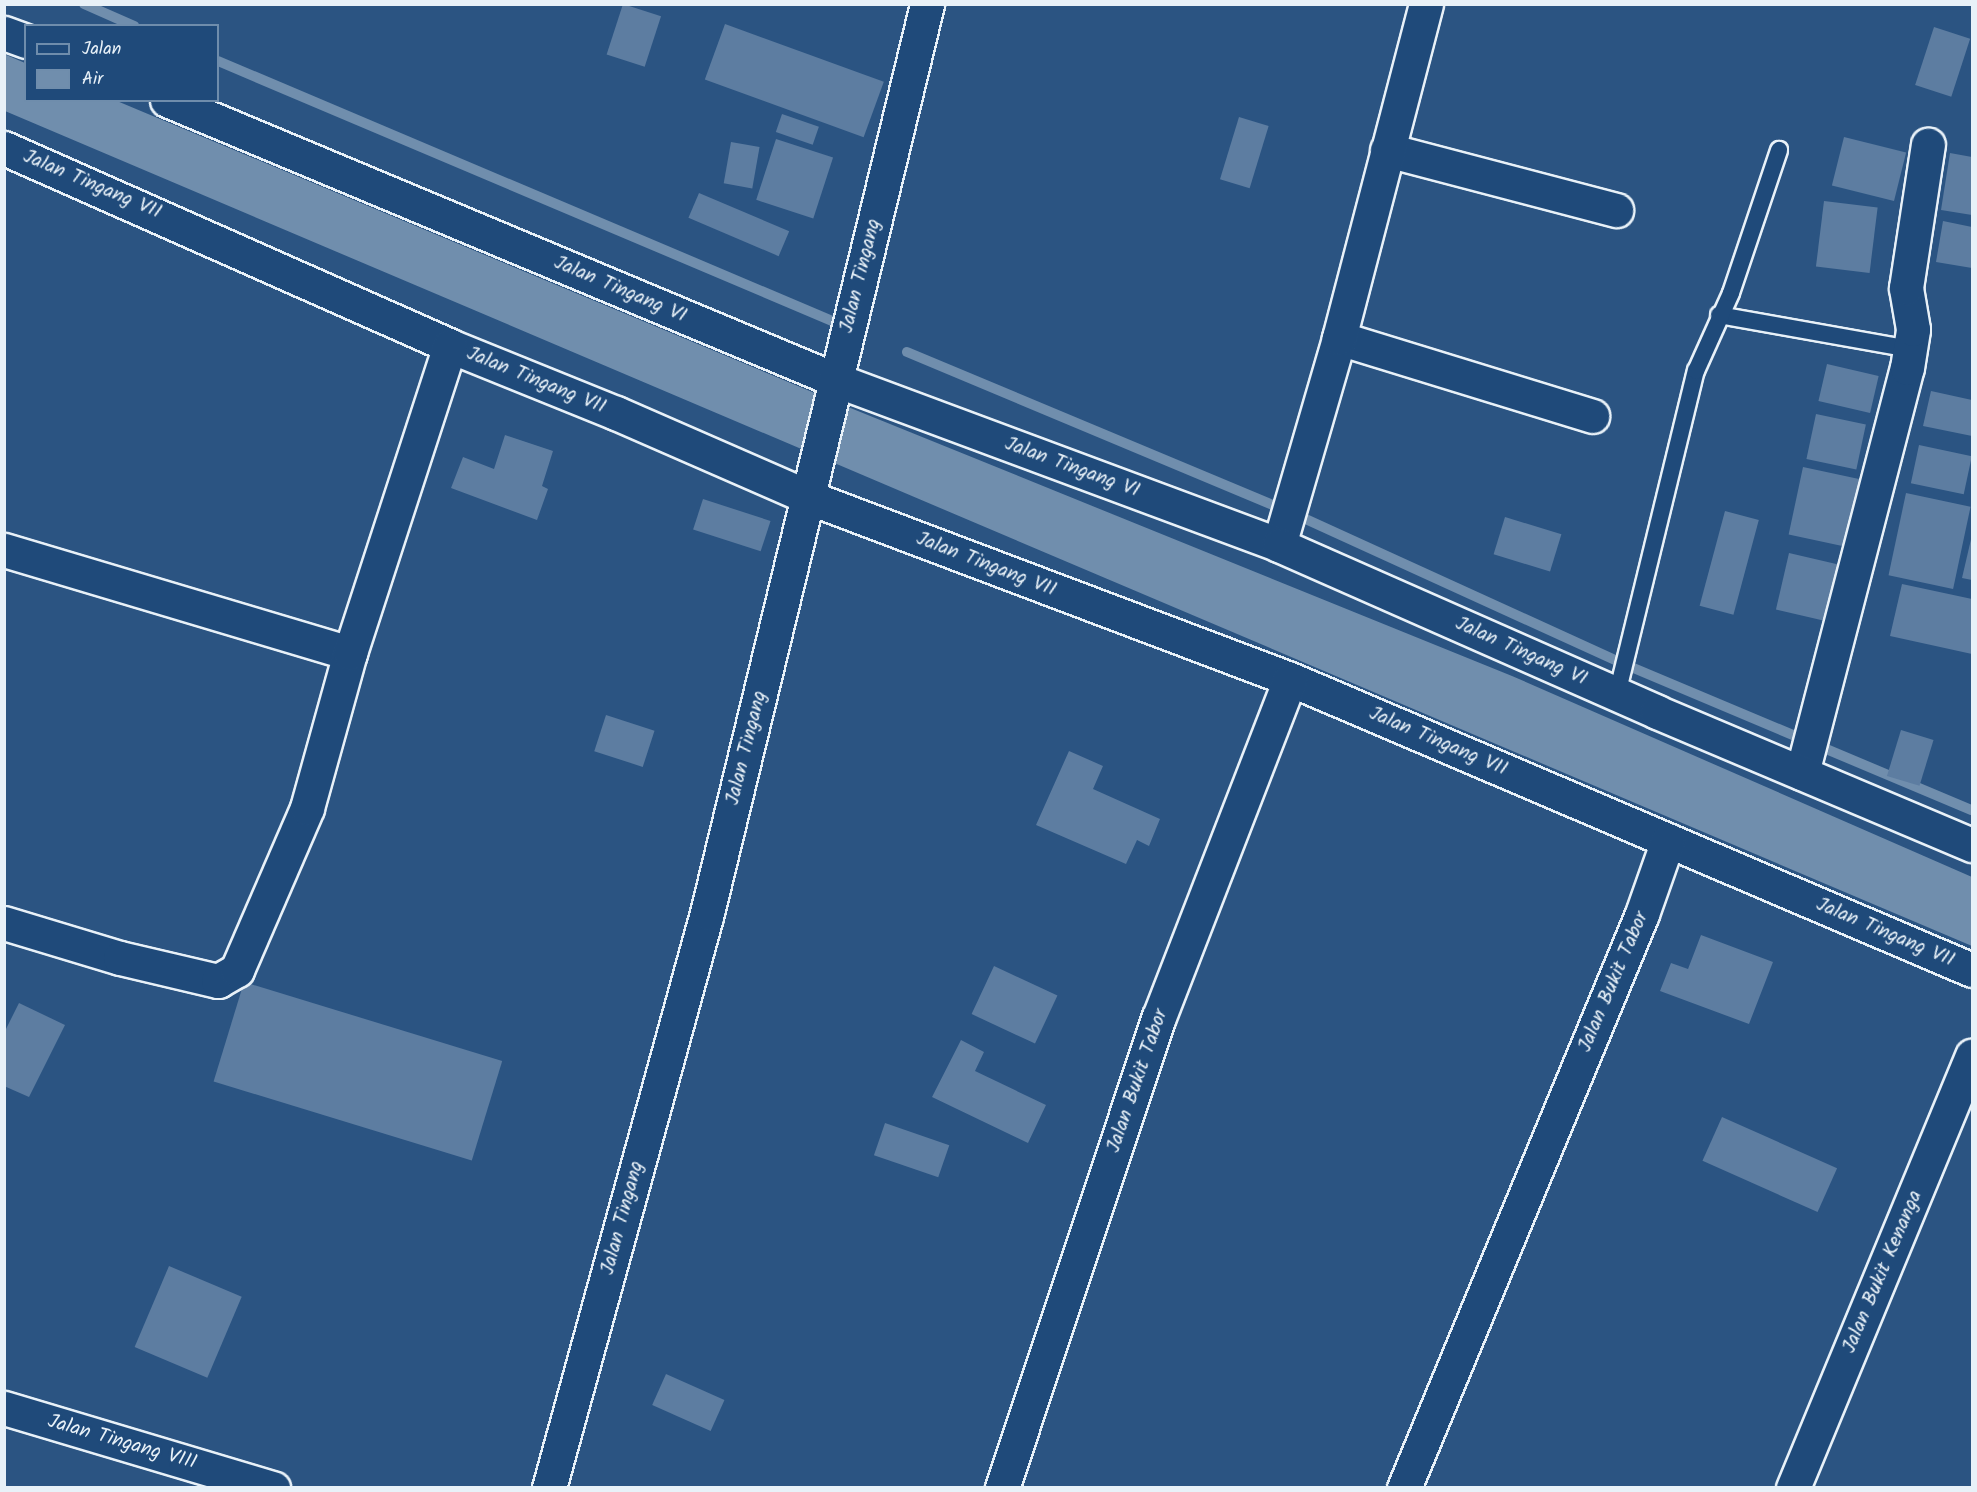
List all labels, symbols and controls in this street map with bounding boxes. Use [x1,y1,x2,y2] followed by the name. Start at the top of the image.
[24,24,219,102] legend
[82,35,121,64] text: Jalan
[82,65,103,94] text: Air
[19,145,165,225] street label: Jalan Tingang VII
[835,216,887,336] street label: Jalan Tingang
[550,251,690,329] street label: Jalan Tingang VI
[463,342,609,420] street label: Jalan Tingang VII
[1001,432,1143,504] street label: Jalan Tingang VI
[913,527,1059,603] street label: Jalan Tingang VII
[1451,612,1591,692] street label: Jalan Tingang VI
[721,688,773,808] street label: Jalan Tingang
[1365,702,1511,782] street label: Jalan Tingang VII
[1812,893,1958,973] street label: Jalan Tingang VII
[1574,908,1654,1056] street label: Jalan Bukit Tabor
[1102,1006,1174,1156] street label: Jalan Bukit Tabor
[596,1158,650,1278] street label: Jalan Tingang
[1838,1187,1928,1357] street label: Jalan Bukit Kenanga
[45,1410,199,1476] street label: Jalan Tingang VIII

